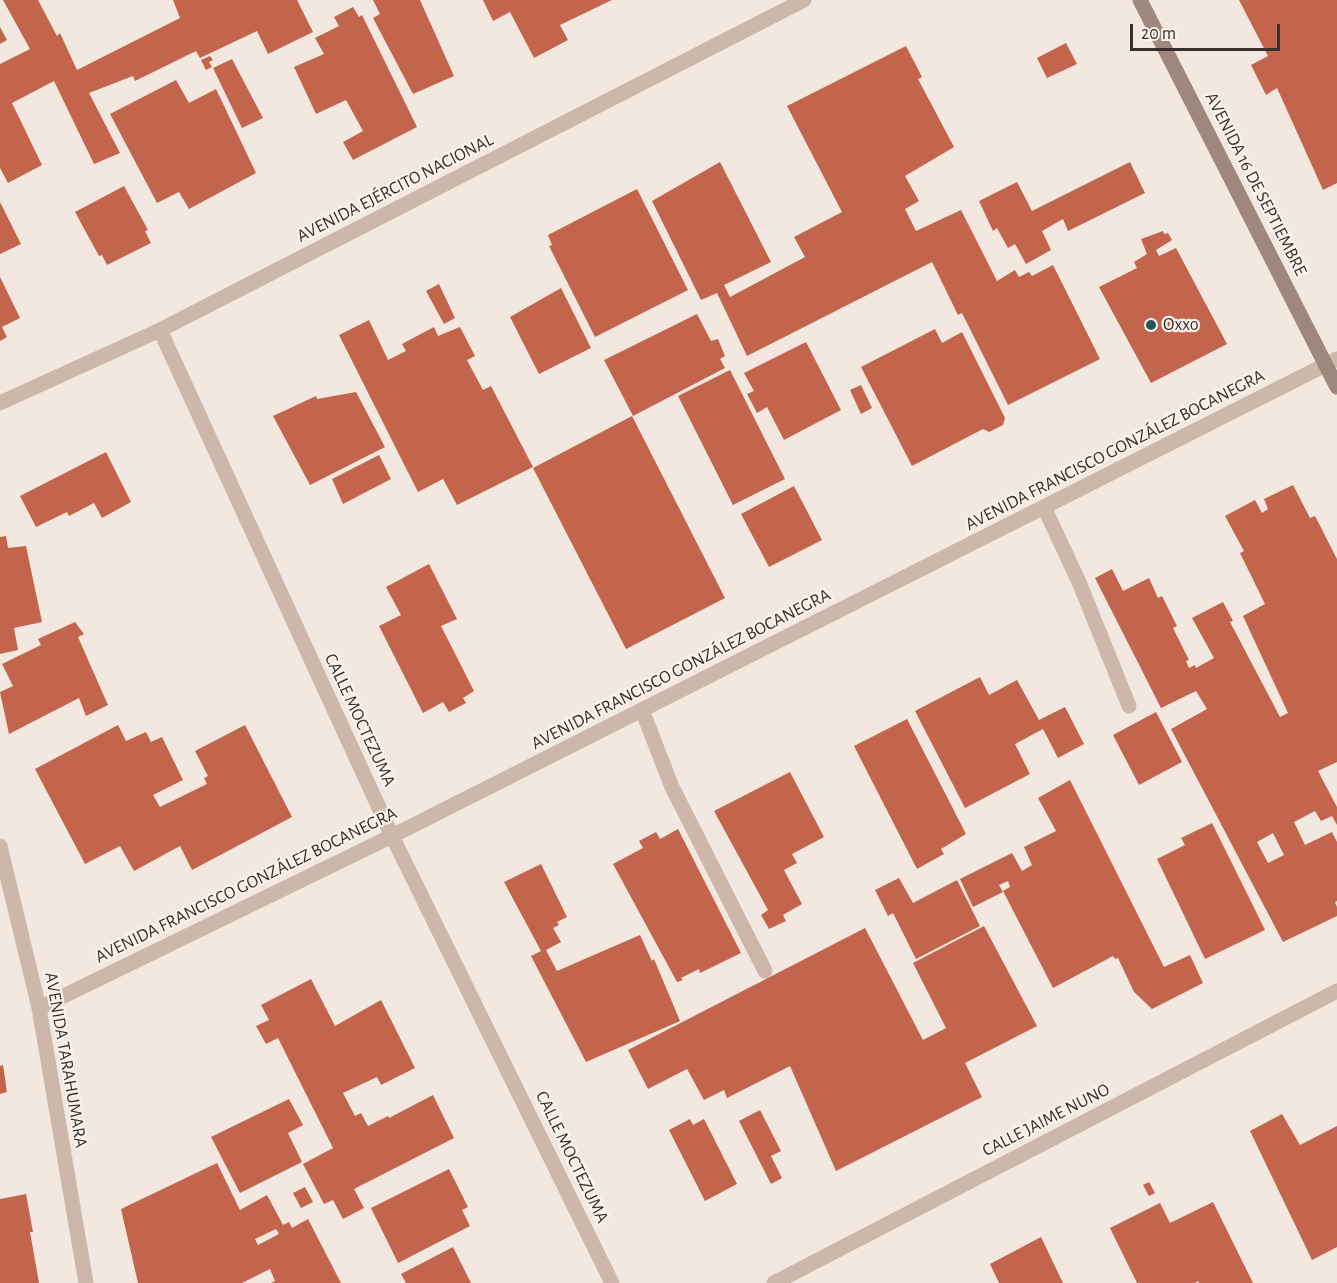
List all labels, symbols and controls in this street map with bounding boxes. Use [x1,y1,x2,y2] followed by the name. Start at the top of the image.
[1133,12,1283,50] scale bar
[1141,25,1176,43] text: 20 m
[1200,89,1312,279] street label: AVENIDA 16 DE SEPTIEMBRE
[293,129,497,247] street label: AVENIDA EJÉRCITO NACIONAL
[1163,314,1199,336] place label: Oxxo
[1144,318,1158,332] marker: Oxxo
[962,365,1268,535] street label: AVENIDA FRANCISCO GONZÁLEZ BOCANEGRA
[528,584,834,754] street label: AVENIDA FRANCISCO GONZÁLEZ BOCANEGRA
[320,650,400,790] street label: CALLE MOCTEZUMA
[92,802,400,968] street label: AVENIDA FRANCISCO GONZÁLEZ BOCANEGRA
[40,971,92,1149] street label: AVENIDA TARAHUMARA
[979,1079,1113,1161] street label: CALLE JAIME NUNO
[531,1087,613,1227] street label: CALLE MOCTEZUMA

